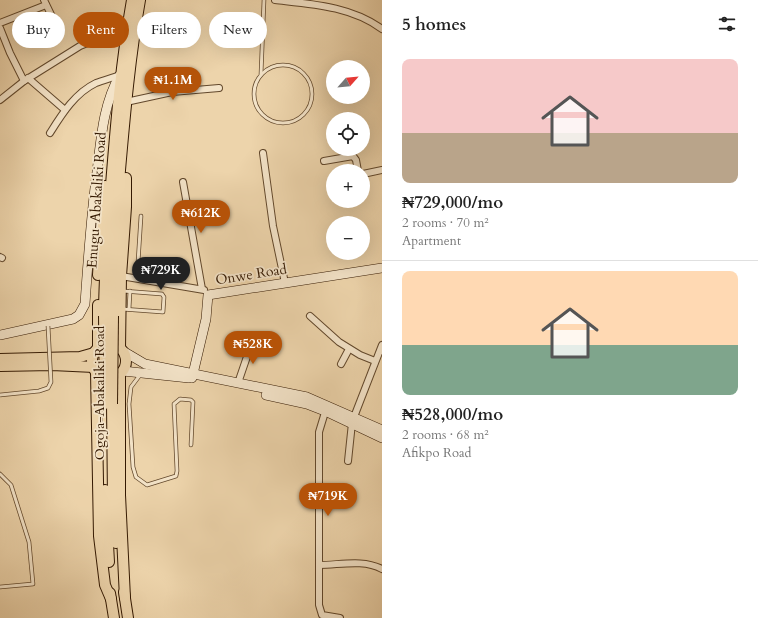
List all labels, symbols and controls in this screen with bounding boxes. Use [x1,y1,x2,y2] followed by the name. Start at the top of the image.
[12,12,65,48] chip: Buy
[73,12,129,48] chip: Rent
[137,12,201,48] chip: Filters
[209,12,267,48] chip: New
[402,13,466,36] text: 5 homes
[716,13,738,35] icon: filters
[326,60,370,104] north arrow
[326,60,370,260] map controls
[145,67,201,101] pin: ₦1.1M
[153,71,193,89] text: ₦1.1M
[534,85,606,157] icon: home
[326,112,370,156] button: locate
[82,131,111,269] street label: Enugu-Abakaliki Road
[326,164,370,208] button: +
[402,191,503,214] text: ₦729,000/mo
[173,200,229,234] pin: ₦612K
[181,204,221,222] text: ₦612K
[402,214,489,232] text: 2 rooms · 70 m²
[326,216,370,260] button: −
[402,232,461,250] text: Apartment
[133,257,189,291] pin: ₦729K
[214,259,289,290] street label: Onwe Road
[141,261,181,279] text: ₦729K
[534,297,606,369] icon: home
[90,325,109,460] street label: Ogoja-Abakaliki Road
[225,331,281,365] pin: ₦528K
[233,335,273,353] text: ₦528K
[402,403,503,426] text: ₦528,000/mo
[402,426,489,444] text: 2 rooms · 68 m²
[402,444,472,462] text: Afikpo Road
[300,483,356,517] pin: ₦719K
[308,487,348,505] text: ₦719K

